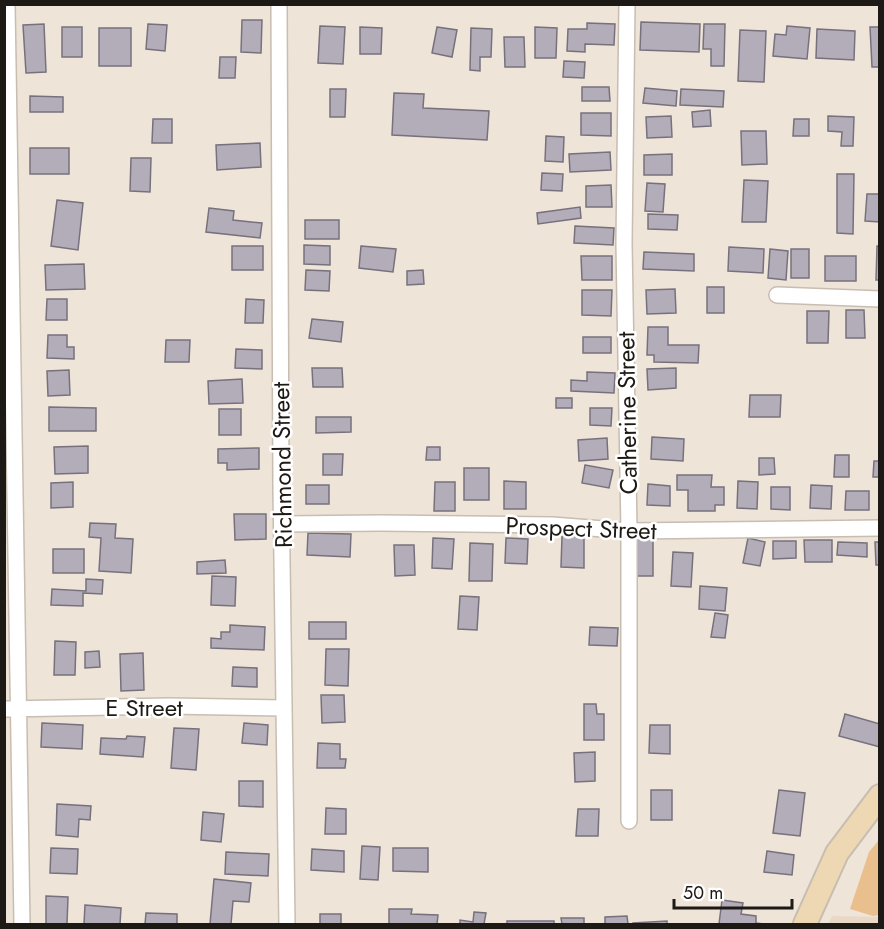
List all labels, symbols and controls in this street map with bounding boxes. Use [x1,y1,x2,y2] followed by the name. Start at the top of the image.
[608,331,646,495] street label: Catherine Street
[263,381,301,548] street label: Richmond Street
[505,508,657,548] street label: Prospect Street
[105,690,183,725] street label: E Street
[674,872,792,910] scale bar
[683,880,723,906] text: 50 m

